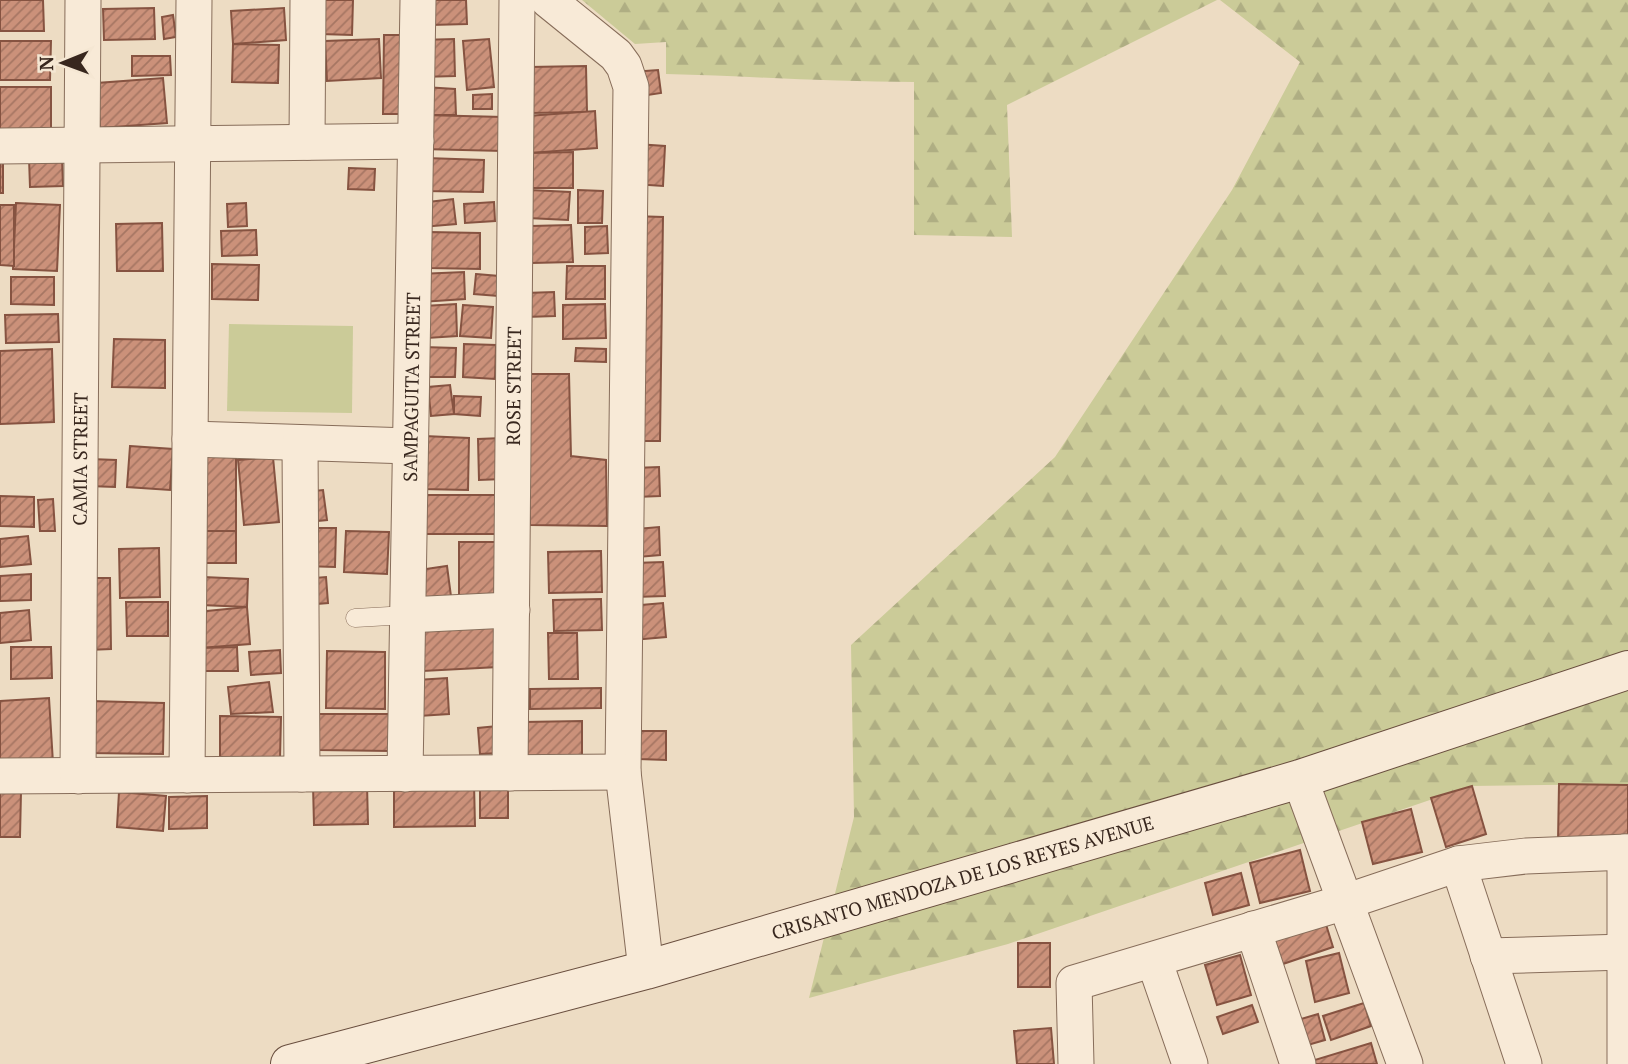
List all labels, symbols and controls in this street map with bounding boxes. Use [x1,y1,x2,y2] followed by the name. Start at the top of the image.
[28,28,98,98] north arrow
[33,55,58,71] text: N
[397,292,425,482] street label: SAMPAGUITA STREET
[500,326,526,446] street label: ROSE STREET
[67,392,92,526] street label: CAMIA STREET
[768,809,1156,945] street label: CRISANTO MENDOZA DE LOS REYES AVENUE

